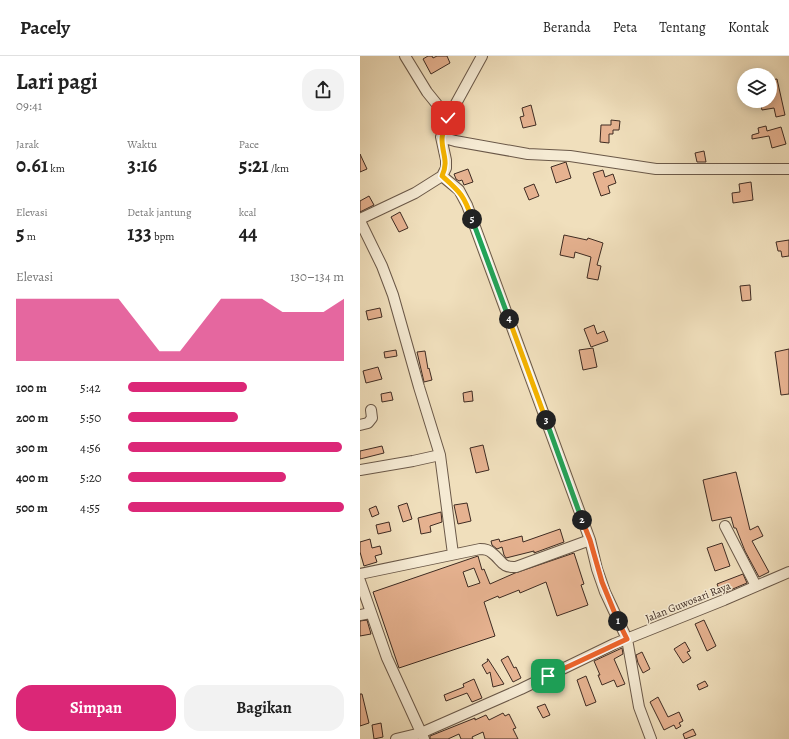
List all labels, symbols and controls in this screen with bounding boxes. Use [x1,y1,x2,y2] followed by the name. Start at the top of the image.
[20,15,70,41] text: Pacely
[543,18,591,37] text: Beranda
[613,18,637,37] text: Peta
[659,18,706,37] text: Tentang
[728,18,769,37] text: Kontak
[16,67,98,97] text: Lari pagi
[737,68,777,108] map controls
[737,68,777,108] button: layers
[302,69,344,111] button: share
[16,97,42,114] text: 09:41
[431,101,465,135] pin
[437,107,459,129] icon: check
[16,137,39,152] text: Jarak
[127,137,157,152] text: Waktu
[239,137,259,152] text: Pace
[16,152,48,179] text: 0.61
[127,152,157,179] text: 3:16
[239,152,269,179] text: 5:21
[48,161,65,176] text: km
[269,161,289,176] text: /km
[16,205,47,220] text: Elevasi
[127,205,191,220] text: Detak jantung
[239,205,256,220] text: kcal
[462,209,482,229] pin: 5
[470,211,474,226] text: 5
[16,220,25,247] text: 5
[127,220,152,247] text: 133
[239,220,257,247] text: 44
[25,229,36,244] text: m
[152,229,174,244] text: bpm
[16,268,53,285] text: Elevasi
[290,268,344,285] text: 130–134 m
[499,309,519,329] pin: 4
[506,311,512,326] text: 4
[16,379,47,396] text: 100 m
[80,379,101,396] text: 5:42
[16,409,49,426] text: 200 m
[80,409,101,426] text: 5:50
[536,410,556,430] pin: 3
[544,412,548,427] text: 3
[16,439,48,456] text: 300 m
[80,439,101,456] text: 4:56
[16,469,48,486] text: 400 m
[80,469,102,486] text: 5:20
[16,499,48,516] text: 500 m
[80,499,100,516] text: 4:55
[572,510,592,530] pin: 2
[579,512,585,527] text: 2
[643,578,734,626] street label: Jalan Guwosari Raya
[608,611,628,631] pin: 1
[616,613,620,628] text: 1
[531,659,565,693] pin
[537,665,559,687] icon: arrive
[16,685,176,731] button: Simpan
[184,685,344,731] button: Bagikan

